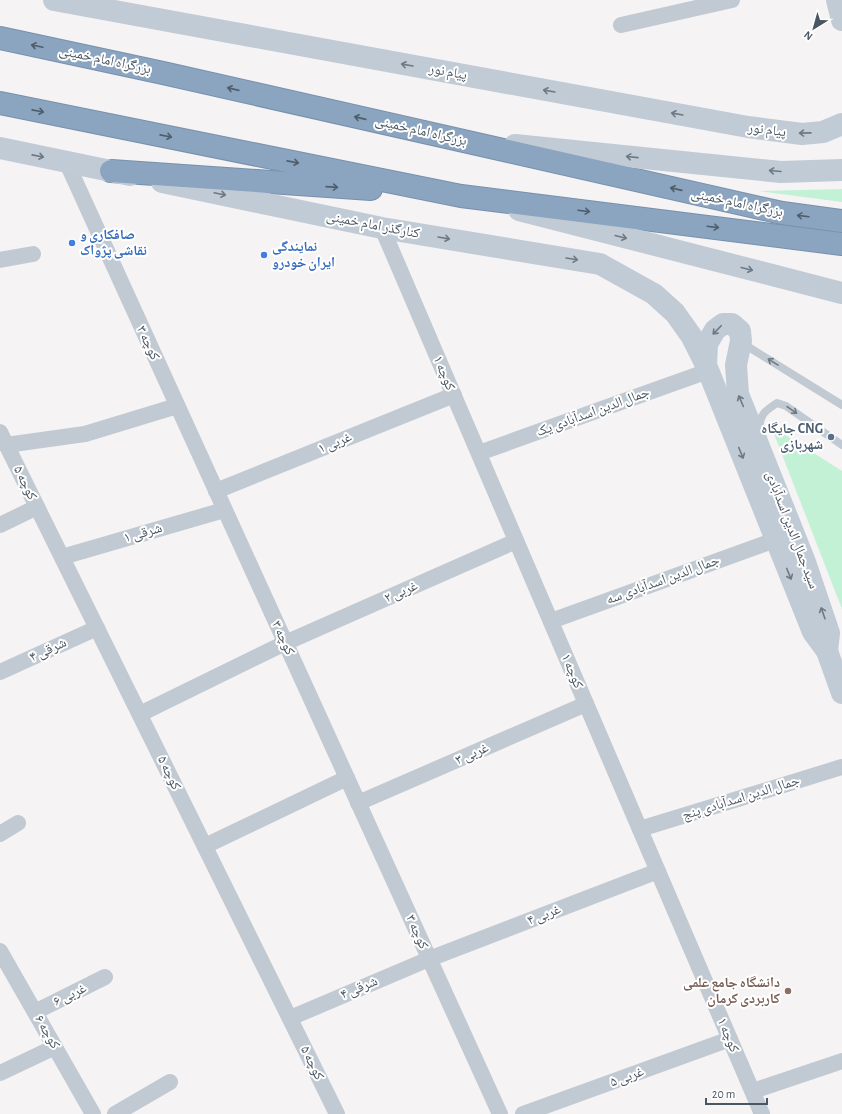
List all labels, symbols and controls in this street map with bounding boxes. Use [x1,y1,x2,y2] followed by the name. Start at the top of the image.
[794,8,834,48] north arrow
[802,29,815,42] text: N
[31,41,44,49] one-way arrow
[57,43,152,79] street label: بزرگراه امام خمینی
[401,61,414,69] one-way arrow
[427,62,468,84] street label: پیام نور
[227,84,240,92] one-way arrow
[543,87,556,95] one-way arrow
[31,107,44,115] one-way arrow
[670,110,683,118] one-way arrow
[353,113,366,121] one-way arrow
[373,114,468,150] street label: بزرگراه امام خمینی
[746,121,787,141] street label: پیام نور
[799,129,812,137] one-way arrow
[159,133,172,141] one-way arrow
[31,152,44,160] one-way arrow
[626,153,639,161] one-way arrow
[286,158,299,166] one-way arrow
[769,168,782,175] one-way arrow
[325,183,338,190] one-way arrow
[670,185,683,193] one-way arrow
[689,186,784,222] street label: بزرگراه امام خمینی
[213,190,226,198] one-way arrow
[577,207,590,215] one-way arrow
[325,209,421,243] street label: کنارگذر امام خمینی
[797,212,810,220] one-way arrow
[706,223,719,231] one-way arrow
[80,228,147,259] place label: صافکاری و نقاشی پژواک
[615,233,628,241] one-way arrow
[437,235,450,243] one-way arrow
[67,238,77,248] marker: صافکاری و نقاشی پژواک
[272,240,335,271] place label: نمایندگی ایران خودرو
[259,250,269,260] marker: نمایندگی ایران خودرو
[565,256,578,264] one-way arrow
[740,266,753,273] one-way arrow
[133,324,162,363] street label: کوچه ۳
[712,325,722,335] one-way arrow
[430,354,458,393] street label: کوچه ۱
[767,357,779,365] one-way arrow
[534,384,652,440] street label: جمال الدین اسدآبادی یک
[736,395,744,407] one-way arrow
[786,406,797,414] one-way arrow
[761,421,823,453] place label: جایگاه CNG شهربازی
[316,430,354,457] street label: غربی ۱
[826,432,836,442] marker: جایگاه CNG شهربازی
[737,447,745,459] one-way arrow
[10,464,39,503] street label: کوچه ۵
[762,469,822,591] street label: سید جمال الدین اسدآبادی
[122,521,164,546] street label: شرقی ۱
[604,552,722,608] street label: جمال الدین اسدآبادی سه
[786,567,794,579] one-way arrow
[382,579,420,606] street label: غربی ۲
[818,608,826,620] one-way arrow
[268,619,297,658] street label: کوچه ۳
[27,635,69,665] street label: شرقی ۴
[558,652,586,691] street label: کوچه ۱
[453,741,491,768] street label: غربی ۳
[154,754,183,793] street label: کوچه ۵
[680,773,802,824] street label: جمال الدین اسدآبادی پنج
[525,902,563,929] street label: غربی ۴
[402,913,431,952] street label: کوچه ۳
[338,974,380,1003] street label: شرقی ۴
[683,975,780,1007] place label: دانشگاه جامع علمی کاربردی کرمان
[51,981,89,1010] street label: غربی ۶
[783,986,793,996] marker: دانشگاه جامع علمی کاربردی کرمان
[31,1013,62,1052] street label: کوچه ۶
[714,1016,742,1055] street label: کوچه ۱
[297,1044,326,1083] street label: کوچه ۵
[608,1064,646,1090] street label: غربی ۵
[706,1080,767,1106] scale bar
[712,1088,735,1100] text: 20 m

